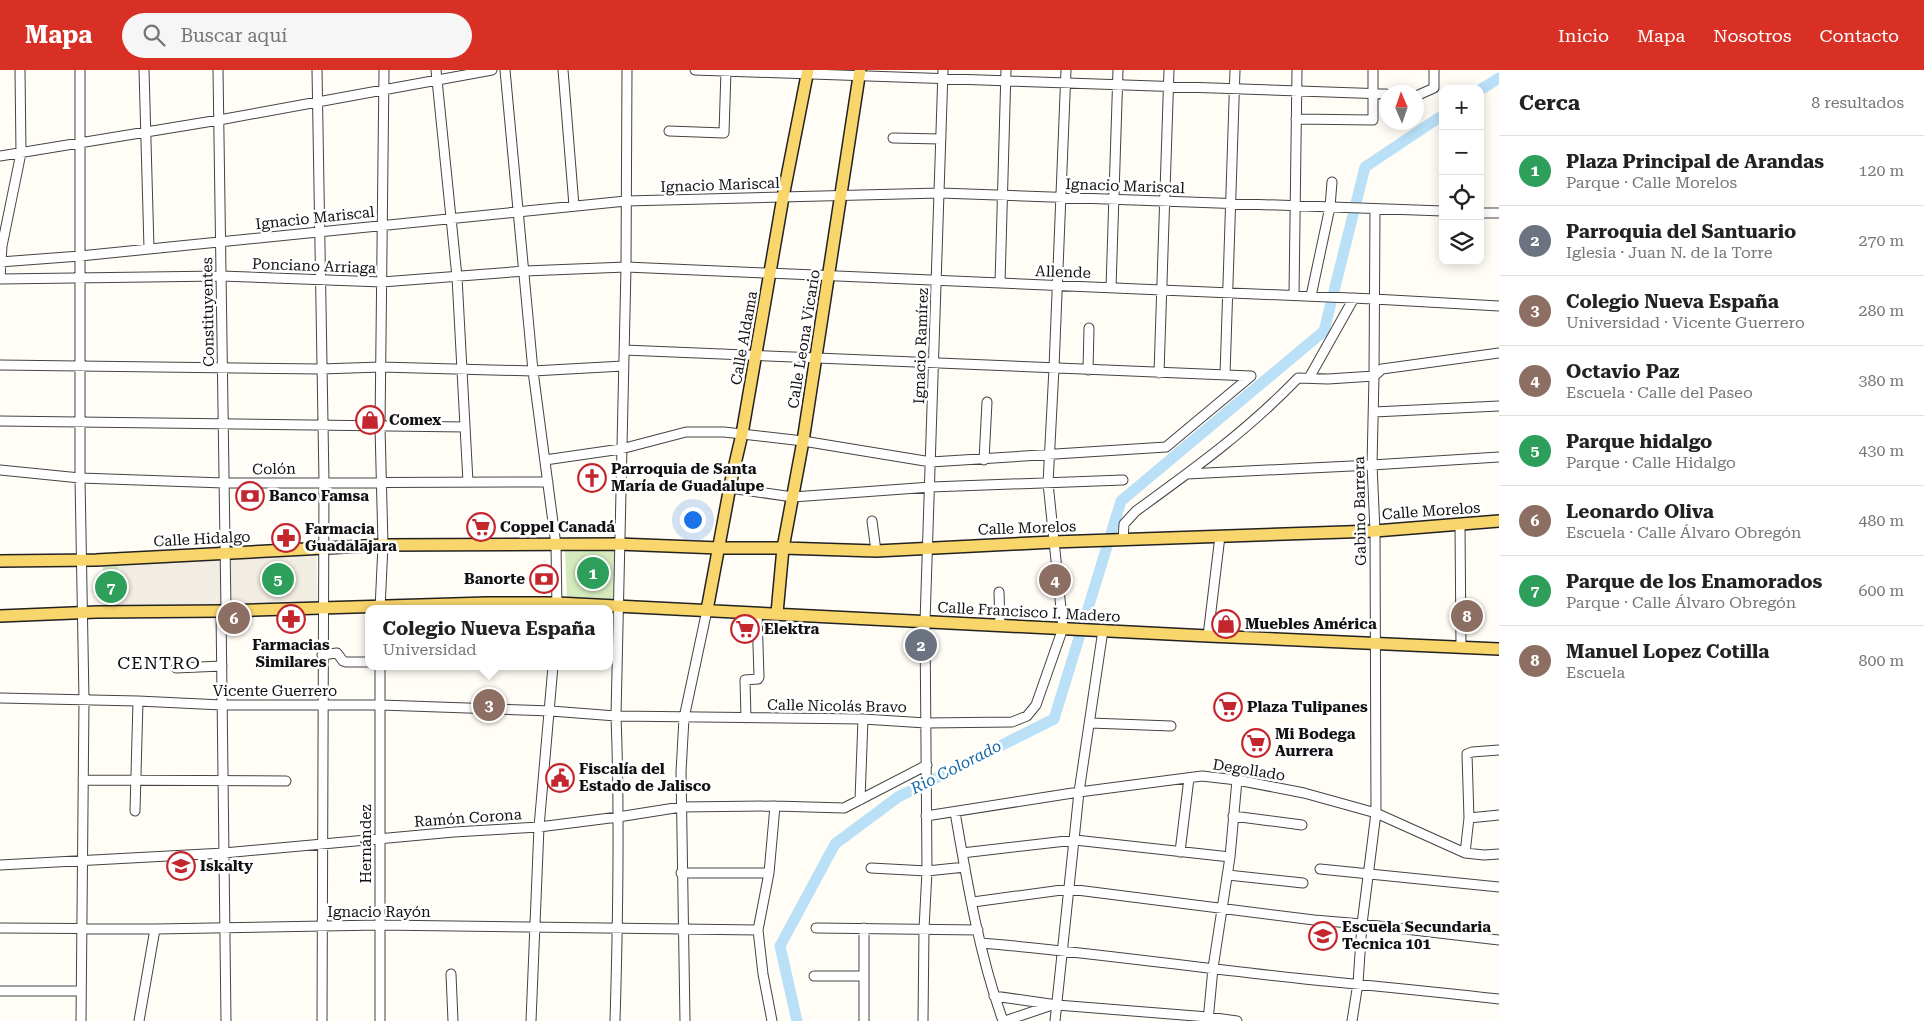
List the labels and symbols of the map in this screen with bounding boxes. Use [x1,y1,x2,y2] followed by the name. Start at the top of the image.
[1379,85,1424,130] north arrow
[660,174,780,196] street label: Ignacio Mariscal
[1065,175,1185,197] street label: Ignacio Mariscal
[255,203,376,233] street label: Ignacio Mariscal
[252,255,376,277] street label: Ponciano Arriaga
[198,257,218,367] street label: Constituyentes
[1035,262,1091,282] street label: Allende
[784,268,824,410] street label: Calle Leona Vicario
[910,288,932,404] street label: Ignacio Ramírez
[727,290,761,386] street label: Calle Aldama
[355,405,385,435] shop icon: Comex
[389,411,441,429] place label: Comex
[1350,456,1370,566] street label: Gabino Barrera
[252,460,296,478] street label: Colón
[611,460,764,495] place label: Parroquia de Santa María de Guadalupe
[577,463,607,493] church icon: Parroquia de Santa María de Guadalupe
[235,481,265,511] bank icon: Banco Famsa
[269,487,369,505] place label: Banco Famsa
[1381,499,1481,523] street label: Calle Morelos
[680,507,706,533] your location
[466,512,496,542] supermarket icon: Coppel Canadá
[977,517,1077,539] street label: Calle Morelos
[500,518,615,536] place label: Coppel Canadá
[305,520,397,555] place label: Farmacia Guadalajara
[271,523,301,553] pharmacy icon: Farmacia Guadalajara
[153,527,251,551] street label: Calle Hidalgo
[577,554,609,592] pin: 1
[262,560,294,598] pin: 5
[1039,561,1071,599] pin: 4
[529,564,559,594] bank icon: Banorte
[95,568,127,606] pin: 7
[464,570,525,588] place label: Banorte
[1451,597,1483,635] pin: 8
[937,598,1121,626] street label: Calle Francisco I. Madero
[218,599,250,637] pin: 6
[276,604,306,634] pharmacy icon: Farmacias Similares
[1211,609,1241,639] shop icon: Muebles América
[730,614,760,644] supermarket icon: Elektra
[1245,615,1377,633] place label: Muebles América
[764,620,819,638] place label: Elektra
[905,626,937,664] pin: 2
[252,636,330,671] place label: Farmacias Similares
[117,652,201,673] district label: CENTRO
[213,682,337,700] street label: Vicente Guerrero
[473,686,505,724] pin: 3
[1213,692,1243,722] supermarket icon: Plaza Tulipanes
[767,696,907,716] street label: Calle Nicolás Bravo
[1247,698,1368,716] place label: Plaza Tulipanes
[1275,725,1356,760] place label: Mi Bodega Aurrera
[1241,728,1271,758] supermarket icon: Mi Bodega Aurrera
[907,736,1005,798] water label: Rio Colorado
[1211,755,1287,785] street label: Degollado
[579,760,711,795] place label: Fiscalía del Estado de Jalisco
[545,763,575,793] public building icon: Fiscalía del Estado de Jalisco
[357,804,375,884] street label: Hernández
[414,805,522,831] street label: Ramón Corona
[166,851,196,881] school or university icon: Iskalty
[200,857,253,875] place label: Iskalty
[327,903,431,921] street label: Ignacio Rayón
[1342,918,1491,953] place label: Escuela Secundaria Tecnica 101
[1308,921,1338,951] school or university icon: Escuela Secundaria Tecnica 101

